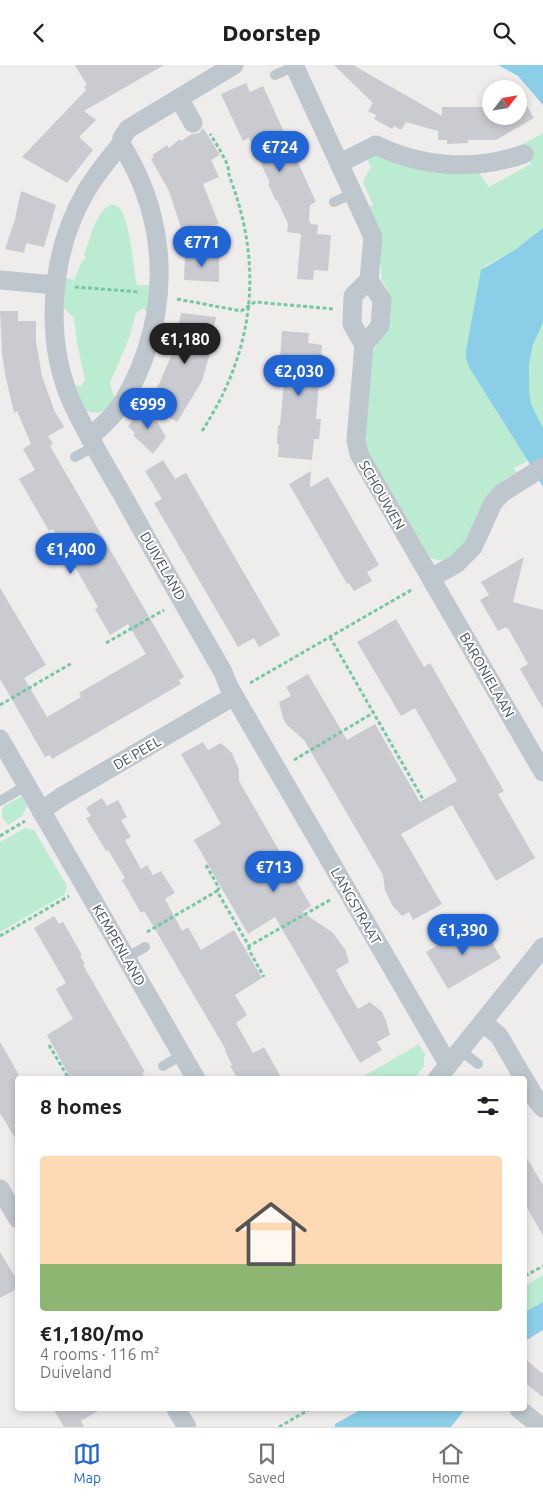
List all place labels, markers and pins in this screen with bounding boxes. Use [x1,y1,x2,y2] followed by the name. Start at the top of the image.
[250,131,310,173] pin: €724
[172,225,232,268] pin: €771
[144,323,226,365] pin: €1,180
[258,355,340,397] pin: €2,030
[118,387,178,430] pin: €999
[30,533,112,575] pin: €1,400
[244,851,304,893] pin: €713
[422,913,504,956] pin: €1,390

